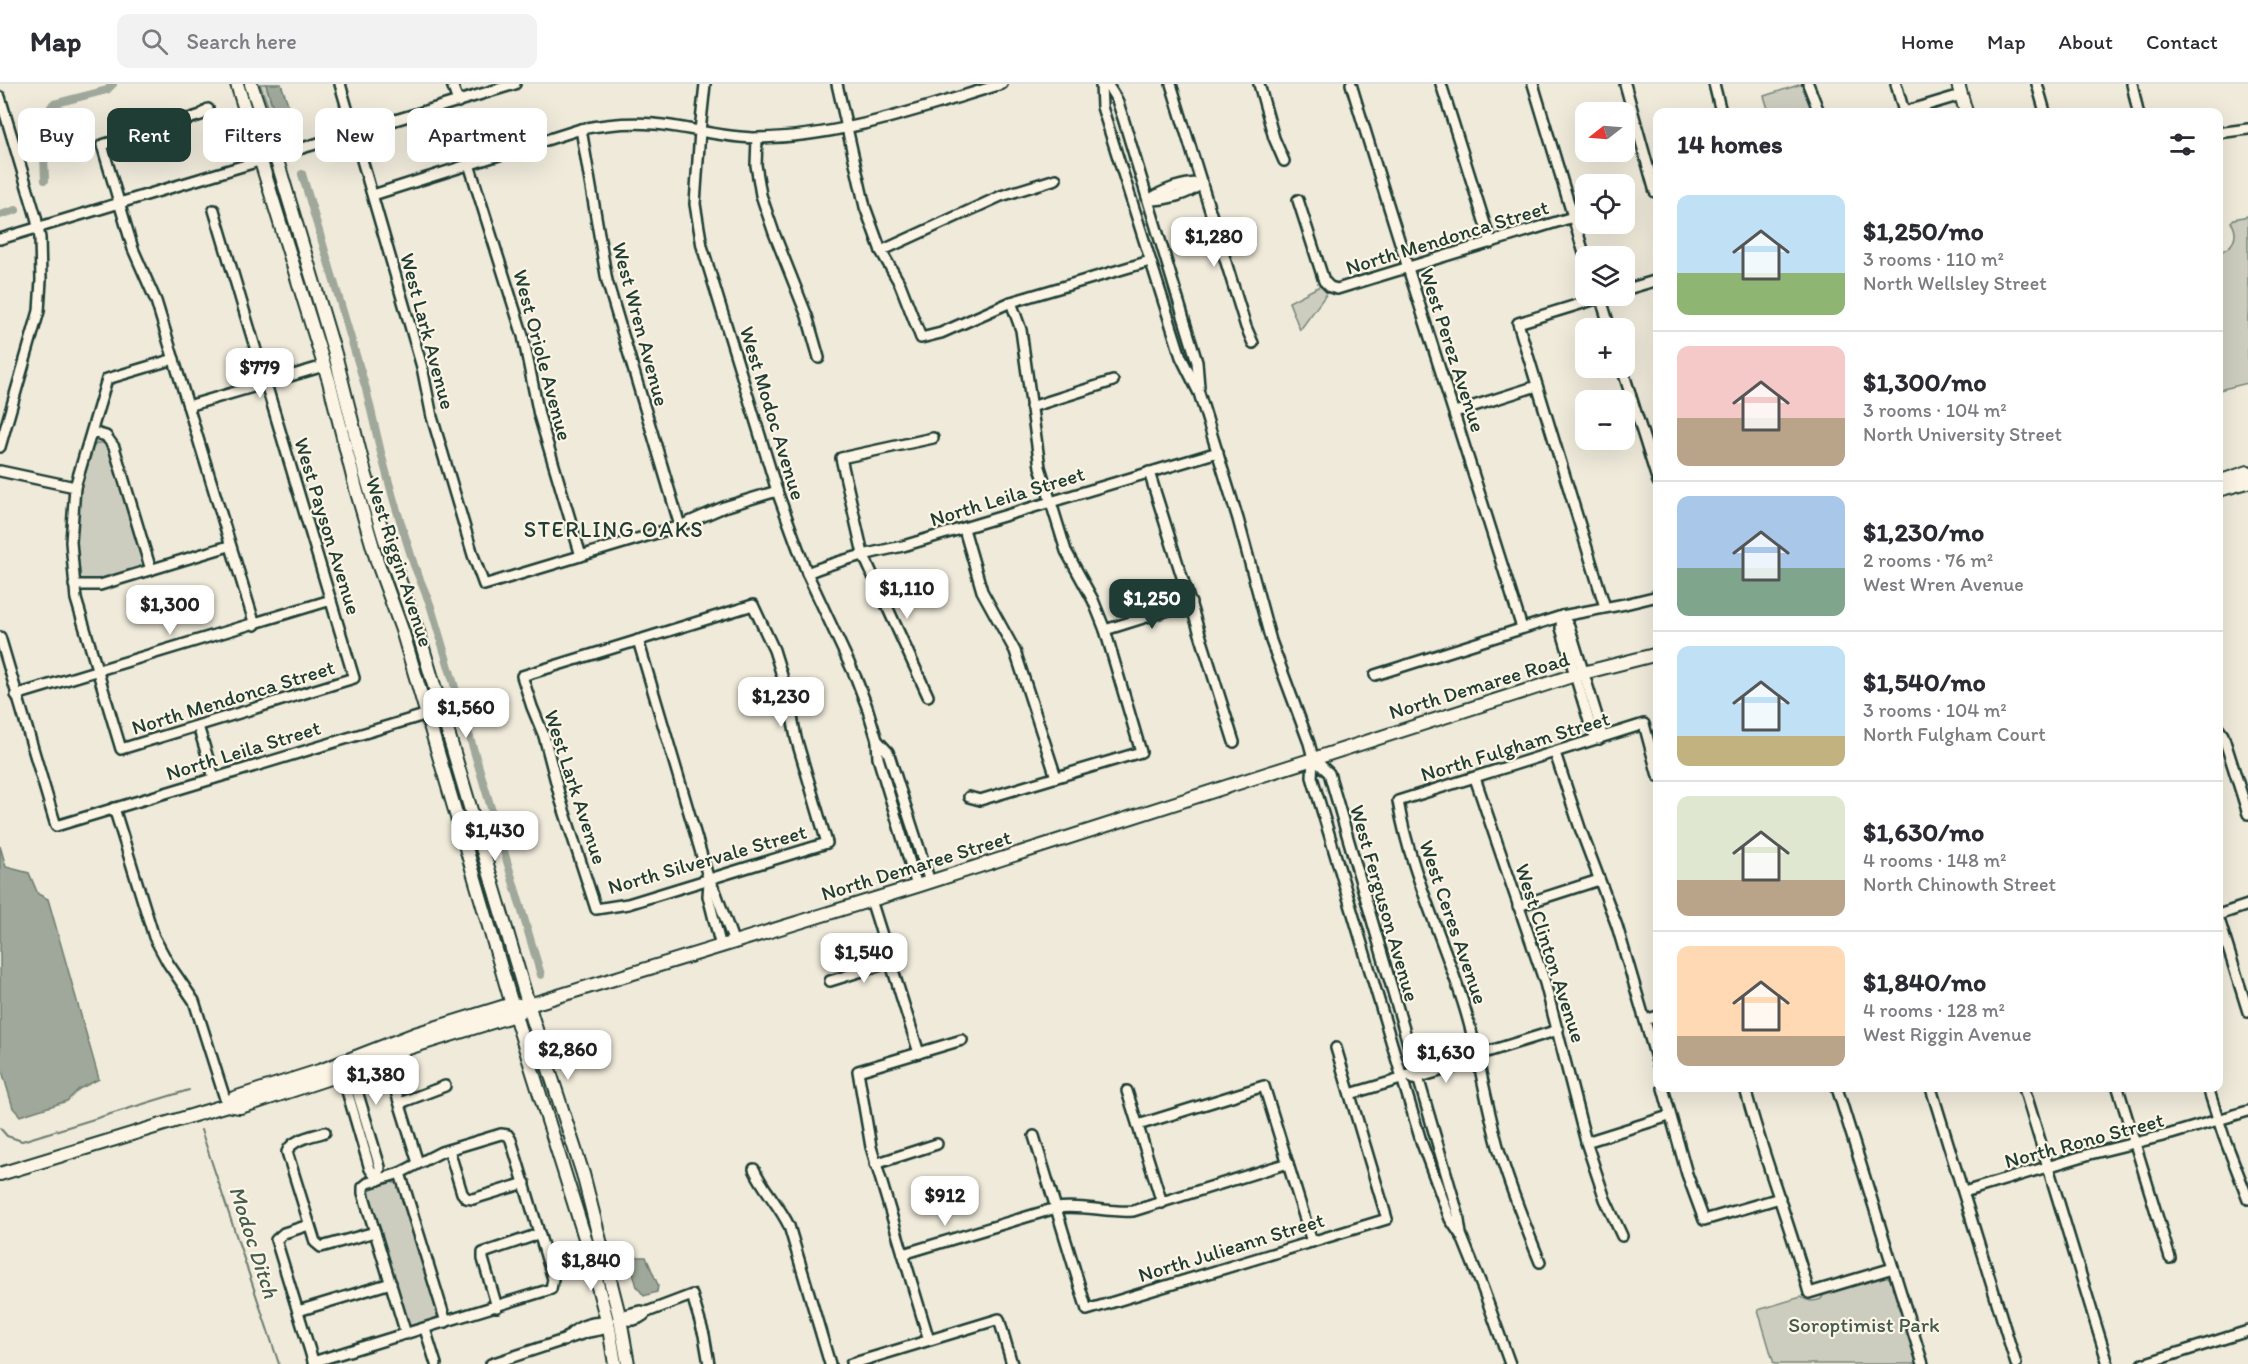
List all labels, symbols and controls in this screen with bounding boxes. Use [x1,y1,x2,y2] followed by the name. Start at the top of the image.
[117,14,537,68] search box
[30,24,81,58] text: Map
[138,25,171,58] icon: search
[186,28,297,55] text: Search here
[1901,29,1954,54] text: Home
[1987,29,2026,54] text: Map
[2059,29,2113,54] text: About
[2146,29,2218,54] text: Contact
[1575,102,1635,162] north arrow
[1575,102,1635,450] map controls
[18,108,95,162] chip: Buy
[107,108,191,162] chip: Rent
[203,108,303,162] chip: Filters
[315,108,395,162] chip: New
[407,108,547,162] chip: Apartment
[1677,128,1783,160] text: 14 homes
[2166,128,2199,161] icon: filters
[1575,174,1635,234] button: locate
[1342,194,1552,280] street label: North Mendonca Street
[1863,215,1984,247] text: $1,250/mo
[1165,217,1263,268] pin: $1,280
[1725,219,1797,291] icon: home
[1185,224,1243,248] text: $1,280
[607,239,675,409] street label: West Wren Avenue
[1575,246,1635,306] button: layers
[1863,247,2004,271] text: 3 rooms · 110 m²
[395,250,461,412] street label: West Lark Avenue
[1415,265,1491,435] street label: West Perez Avenue
[508,267,578,443] street label: West Oriole Avenue
[1863,271,2047,295] text: North Wellsley Street
[1575,318,1635,378] button: +
[735,323,811,503] street label: West Modoc Avenue
[224,348,296,399] pin: $779
[240,355,280,379] text: $779
[1863,366,1987,398] text: $1,300/mo
[1725,370,1797,442] icon: home
[1575,390,1635,450] button: −
[1863,398,2007,422] text: 3 rooms · 104 m²
[1863,422,2062,446] text: North University Street
[289,434,367,618] street label: West Payson Avenue
[927,461,1088,531] street label: North Leila Street
[361,474,439,650] street label: West Riggin Avenue
[524,516,704,543] district label: STERLING OAKS
[1863,516,1984,548] text: $1,230/mo
[1725,520,1797,592] icon: home
[1863,548,1993,572] text: 2 rooms · 76 m²
[858,569,956,620] pin: $1,110
[1863,572,2024,596] text: West Wren Avenue
[879,576,935,600] text: $1,110
[1103,579,1201,630] pin: $1,250
[121,585,219,636] pin: $1,300
[1123,586,1181,610] text: $1,250
[140,592,200,616] text: $1,300
[1386,646,1573,724] street label: North Demaree Road
[128,654,338,740] street label: North Mendonca Street
[1863,666,1986,698] text: $1,540/mo
[1725,670,1797,742] icon: home
[732,677,830,728] pin: $1,230
[752,684,810,708] text: $1,230
[417,688,515,739] pin: $1,560
[437,695,495,719] text: $1,560
[1863,698,2007,722] text: 3 rooms · 104 m²
[1417,705,1613,787] street label: North Fulgham Street
[539,707,613,867] street label: West Lark Avenue
[163,715,324,785] street label: North Leila Street
[1863,722,2046,746] text: North Fulgham Court
[1345,802,1425,1004] street label: West Ferguson Avenue
[446,811,544,862] pin: $1,430
[1863,816,1984,848] text: $1,630/mo
[465,818,525,842] text: $1,430
[605,819,809,899] street label: North Silvervale Street
[1725,820,1797,892] icon: home
[818,824,1014,906] street label: North Demaree Street
[1414,837,1494,1007] street label: West Ceres Avenue
[1863,848,2007,872] text: 4 rooms · 148 m²
[1510,860,1592,1046] street label: West Clinton Avenue
[1863,872,2056,896] text: North Chinowth Street
[815,933,913,984] pin: $1,540
[835,940,894,964] text: $1,540
[1863,966,1986,998] text: $1,840/mo
[1725,970,1797,1042] icon: home
[1863,998,2005,1022] text: 4 rooms · 128 m²
[1863,1022,2032,1046] text: West Riggin Avenue
[519,1030,617,1081] pin: $2,860
[1397,1033,1495,1084] pin: $1,630
[538,1037,598,1061] text: $2,860
[1417,1040,1475,1064] text: $1,630
[327,1055,425,1106] pin: $1,380
[347,1062,405,1086] text: $1,380
[2002,1107,2166,1173] street label: North Rono Street
[909,1176,981,1227] pin: $912
[223,1183,285,1302] water label: Modoc Ditch
[925,1183,965,1207] text: $912
[1135,1207,1327,1287] street label: North Julieann Street
[542,1241,640,1292] pin: $1,840
[561,1248,621,1272] text: $1,840
[1788,1312,1940,1337] park label: Soroptimist Park

